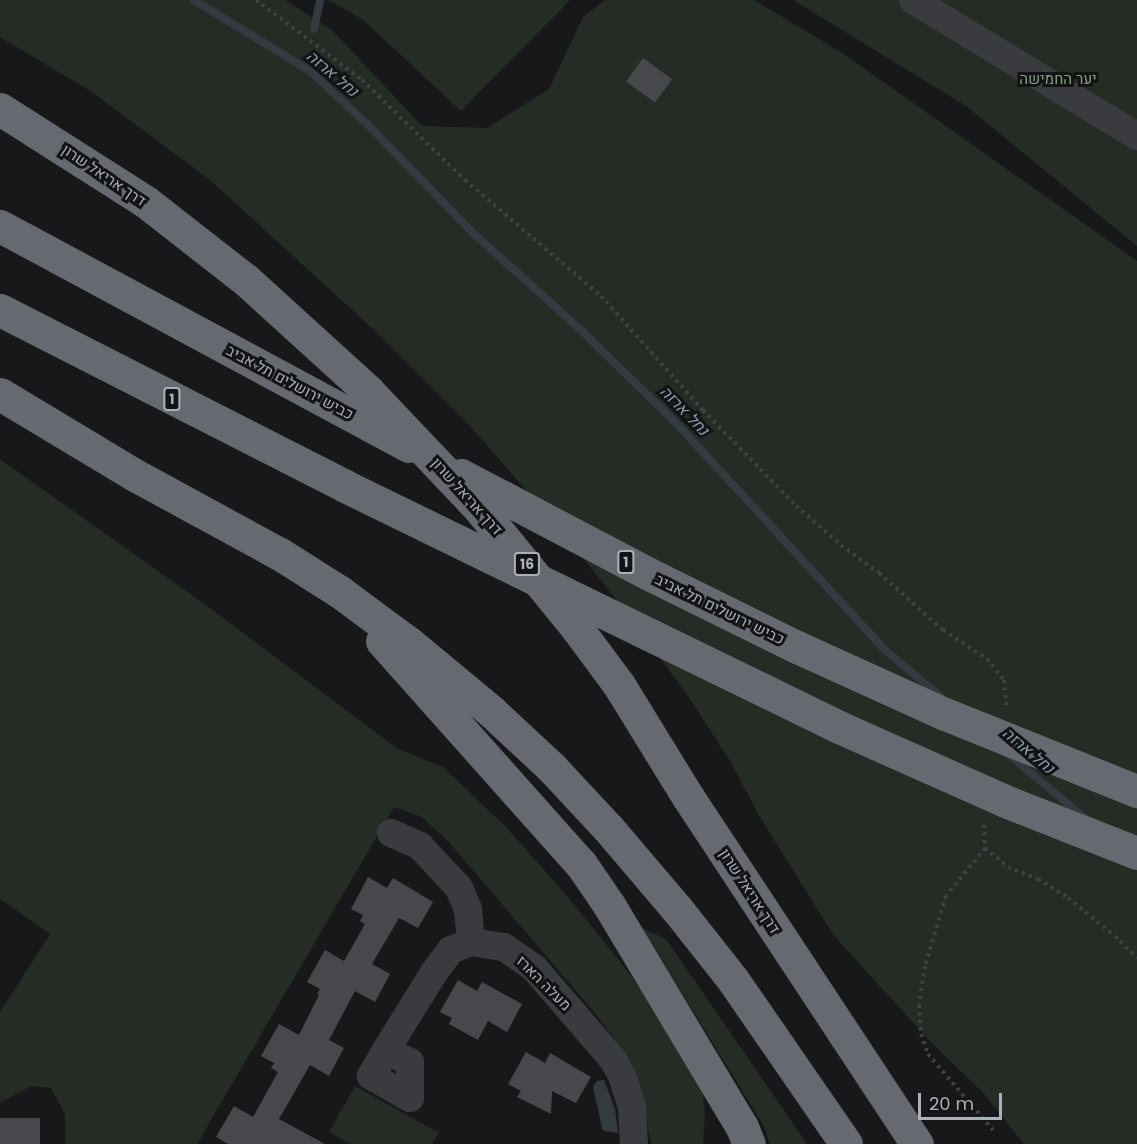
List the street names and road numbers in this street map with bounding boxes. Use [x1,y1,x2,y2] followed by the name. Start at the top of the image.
[59,140,149,210] street label: דרך אריאל שרון
[223,341,357,423] street label: כביש ירושלים תל אביב
[163,388,181,410] road number: 1
[428,454,506,538] street label: דרך אריאל שרון
[617,551,635,573] road number: 1
[514,553,540,575] road number: 16
[652,570,788,648] street label: כביש ירושלים תל אביב
[716,845,784,937] street label: דרך אריאל שרון
[513,952,575,1014] street label: מעלה הארז

